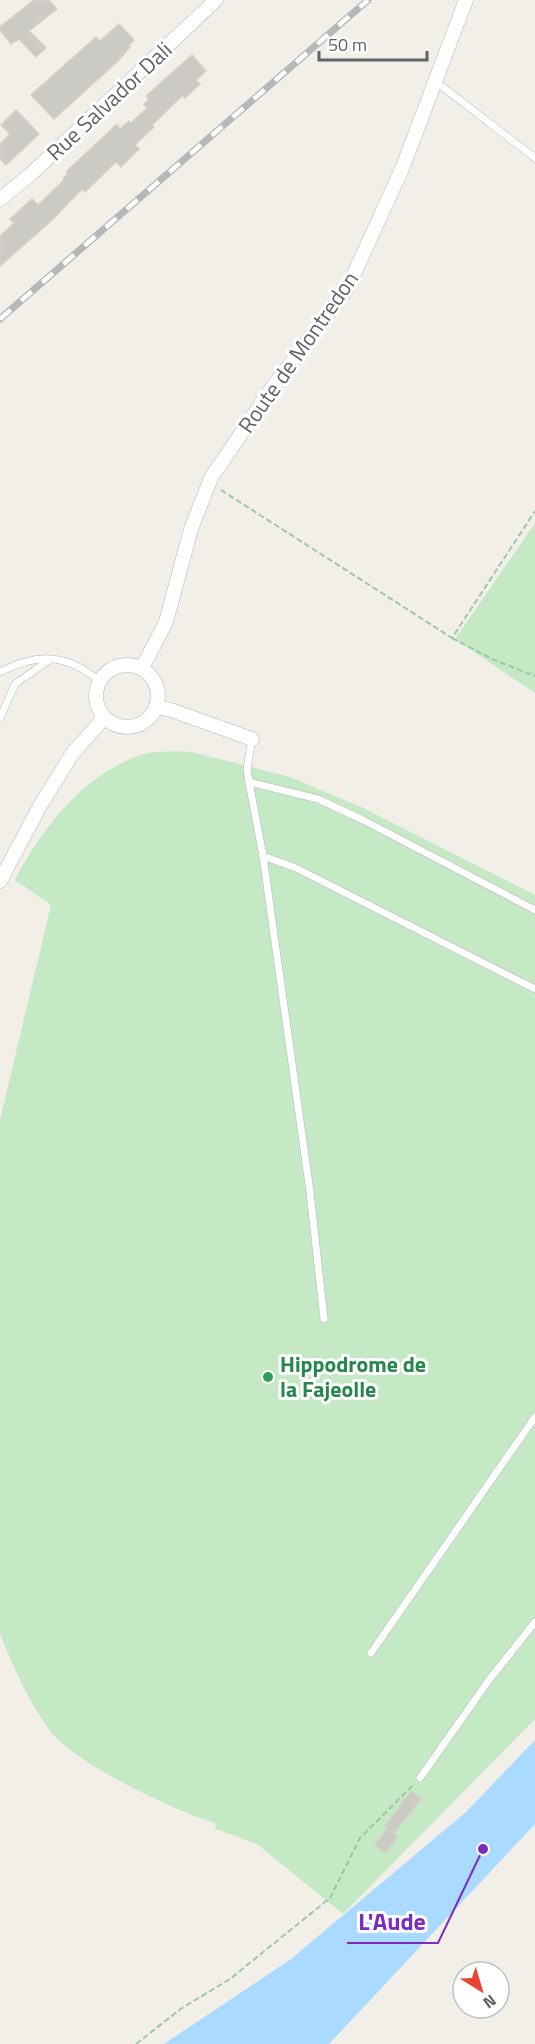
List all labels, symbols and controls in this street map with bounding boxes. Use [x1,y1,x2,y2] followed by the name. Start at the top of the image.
[319,24,427,62] scale bar
[328,31,367,58] text: 50 m
[38,34,180,168] street label: Rue Salvador Dali
[229,264,367,440] street label: Route de Montredon
[280,1347,426,1406] place label: Hippodrome de la Fajeolle
[261,1370,275,1384] marker: Hippodrome de la Fajeolle
[347,1901,438,1943] callout: L'Aude
[358,1903,426,1939] text: L'Aude
[451,1960,511,2020] north arrow
[478,1989,502,2015] text: N

